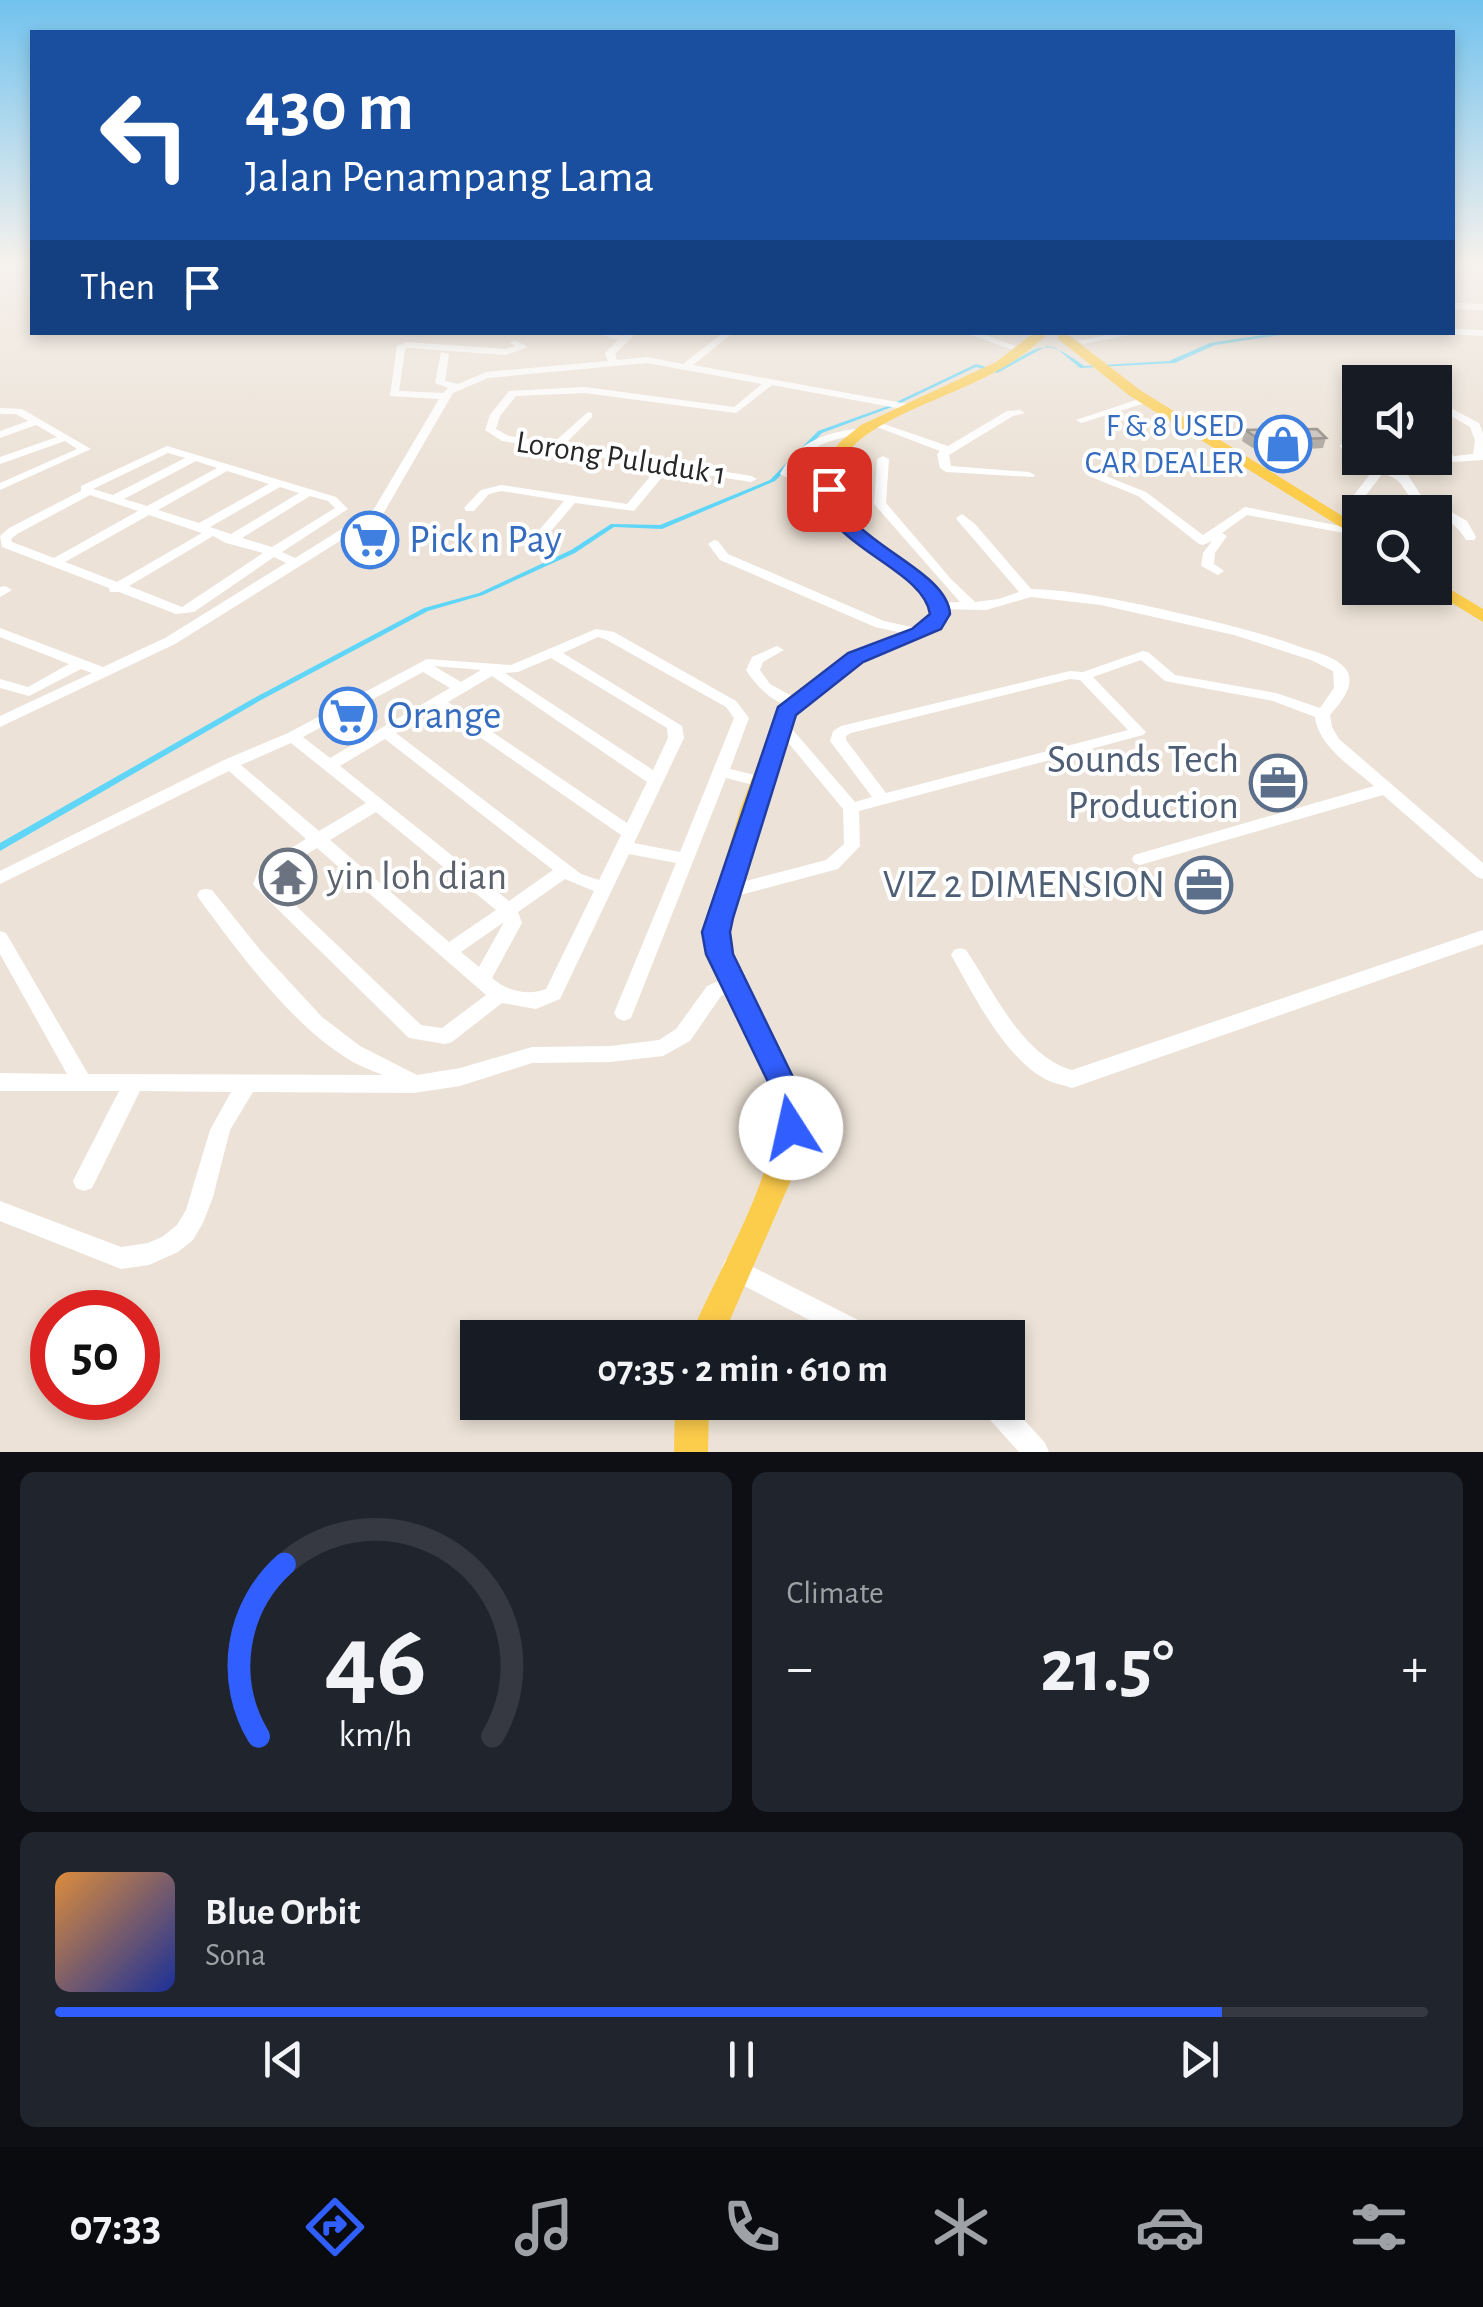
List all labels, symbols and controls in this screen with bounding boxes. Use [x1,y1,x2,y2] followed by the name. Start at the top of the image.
[80,70,210,200] icon: left
[245,73,414,143] text: 430 m
[245,155,654,200] text: Jalan Penampang Lama
[175,260,230,315] icon: arrive
[80,269,155,307] text: Then
[1342,365,1452,605] map controls
[1342,365,1452,475] button: sound
[1085,410,1244,479] place label: F & 8 USED CAR DEALER
[1253,414,1313,474] shop icon: F & 8 USED CAR DEALER
[514,426,728,490] street label: Lorong Puluduk 1
[787,447,872,532] pin
[802,462,857,517] icon: arrive
[1342,495,1452,605] button: search
[340,510,400,570] supermarket icon: Pick n Pay
[409,520,562,560] place label: Pick n Pay
[318,686,378,746] supermarket icon: Orange
[387,696,502,736] place label: Orange
[1047,740,1239,826] place label: Sounds Tech Production
[1248,753,1308,813] office icon: Sounds Tech Production
[258,847,318,907] temple icon: yin loh dian
[1174,855,1234,915] office icon: VIZ 2 DIMENSION
[326,857,507,897] place label: yin loh dian
[883,865,1165,905] place label: VIZ 2 DIMENSION
[739,1076,843,1180] position arrow
[30,1290,160,1420] speed limit sign: 50
[597,1351,888,1389] text: 07:35 · 2 min · 610 m
[787,1577,884,1609] text: Climate
[324,1611,427,1715] text: 46
[1040,1630,1174,1705] text: 21.5°
[787,1641,813,1696] text: −
[1402,1641,1428,1696] text: +
[339,1717,413,1753] text: km/h
[205,1894,360,1932] text: Blue Orbit
[205,1939,266,1971] text: Sona
[256,2032,311,2087] icon: previous
[714,2032,769,2087] icon: pause
[1172,2032,1227,2087] icon: next
[300,2192,370,2262] icon: directions
[509,2192,579,2262] icon: music
[717,2192,787,2262] icon: phone
[926,2192,996,2262] icon: climate
[1135,2192,1205,2262] icon: car
[1344,2192,1414,2262] icon: filters
[69,2204,161,2249] text: 07:33

